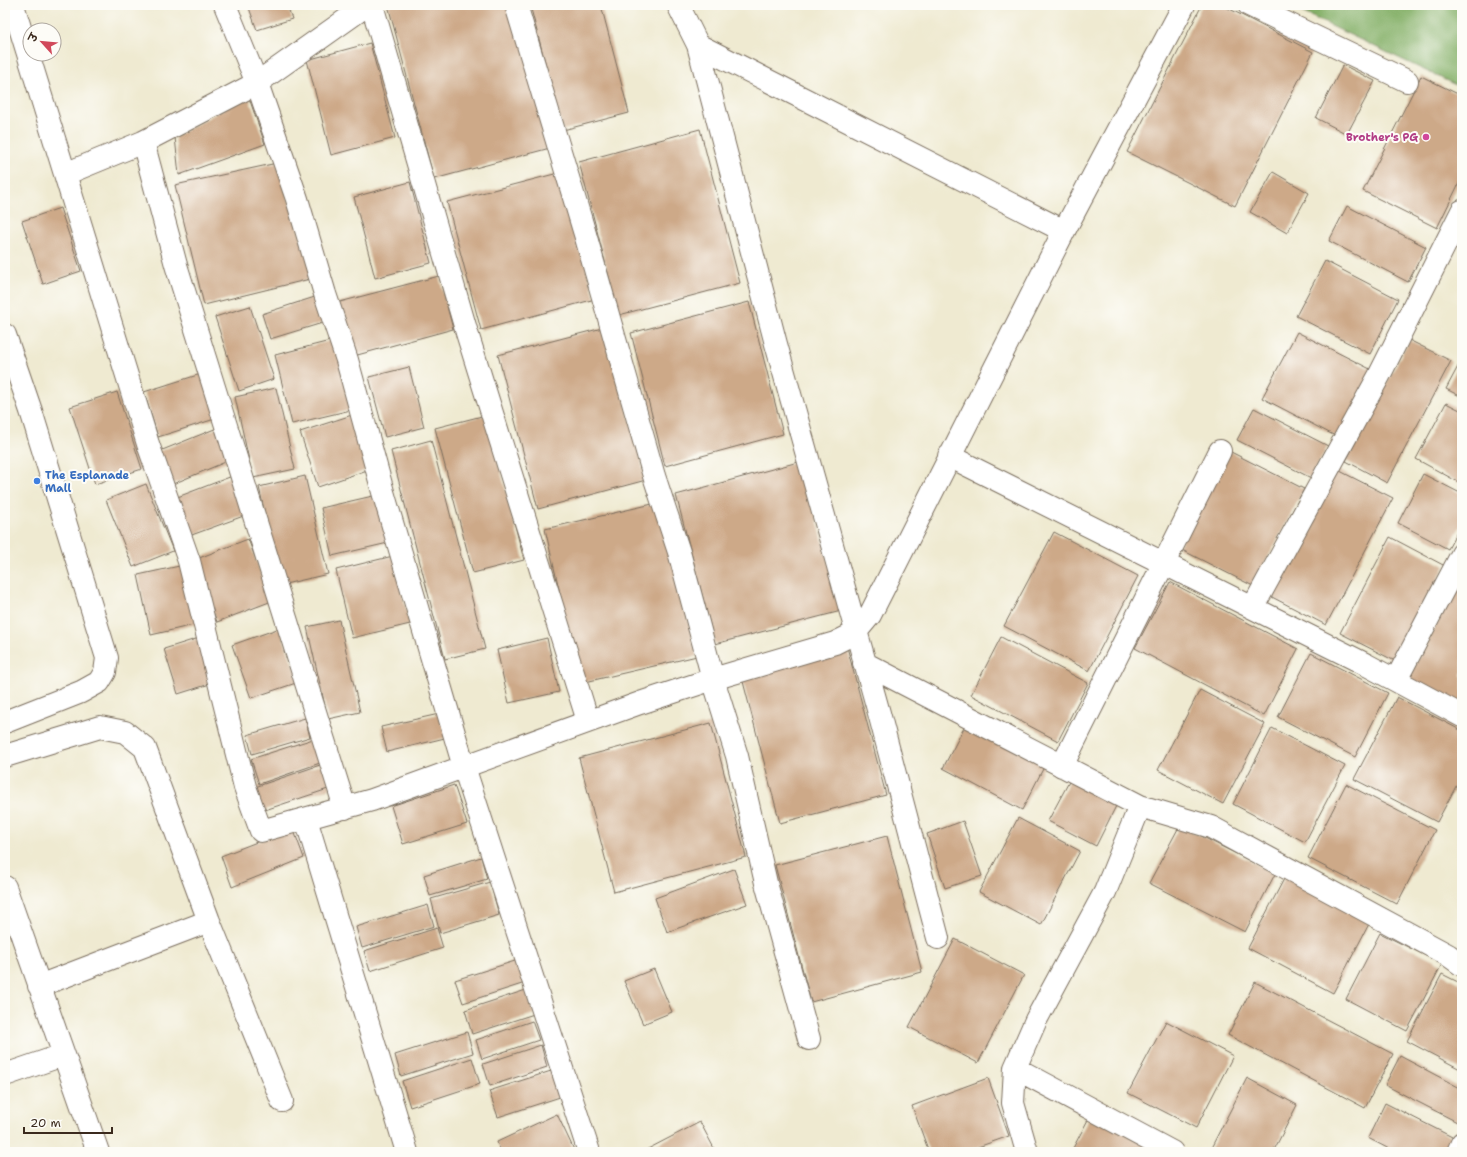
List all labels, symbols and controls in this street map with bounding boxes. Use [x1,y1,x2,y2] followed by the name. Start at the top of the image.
[22,22,62,62] north arrow
[25,30,43,45] text: उ
[1346,130,1418,145] place label: Brother's PG
[1421,132,1431,142] marker: Brother's PG
[45,468,130,496] place label: The Esplanade Mall
[32,476,42,486] marker: The Esplanade Mall
[24,1109,112,1135] scale bar
[30,1115,61,1131] text: 20 m

